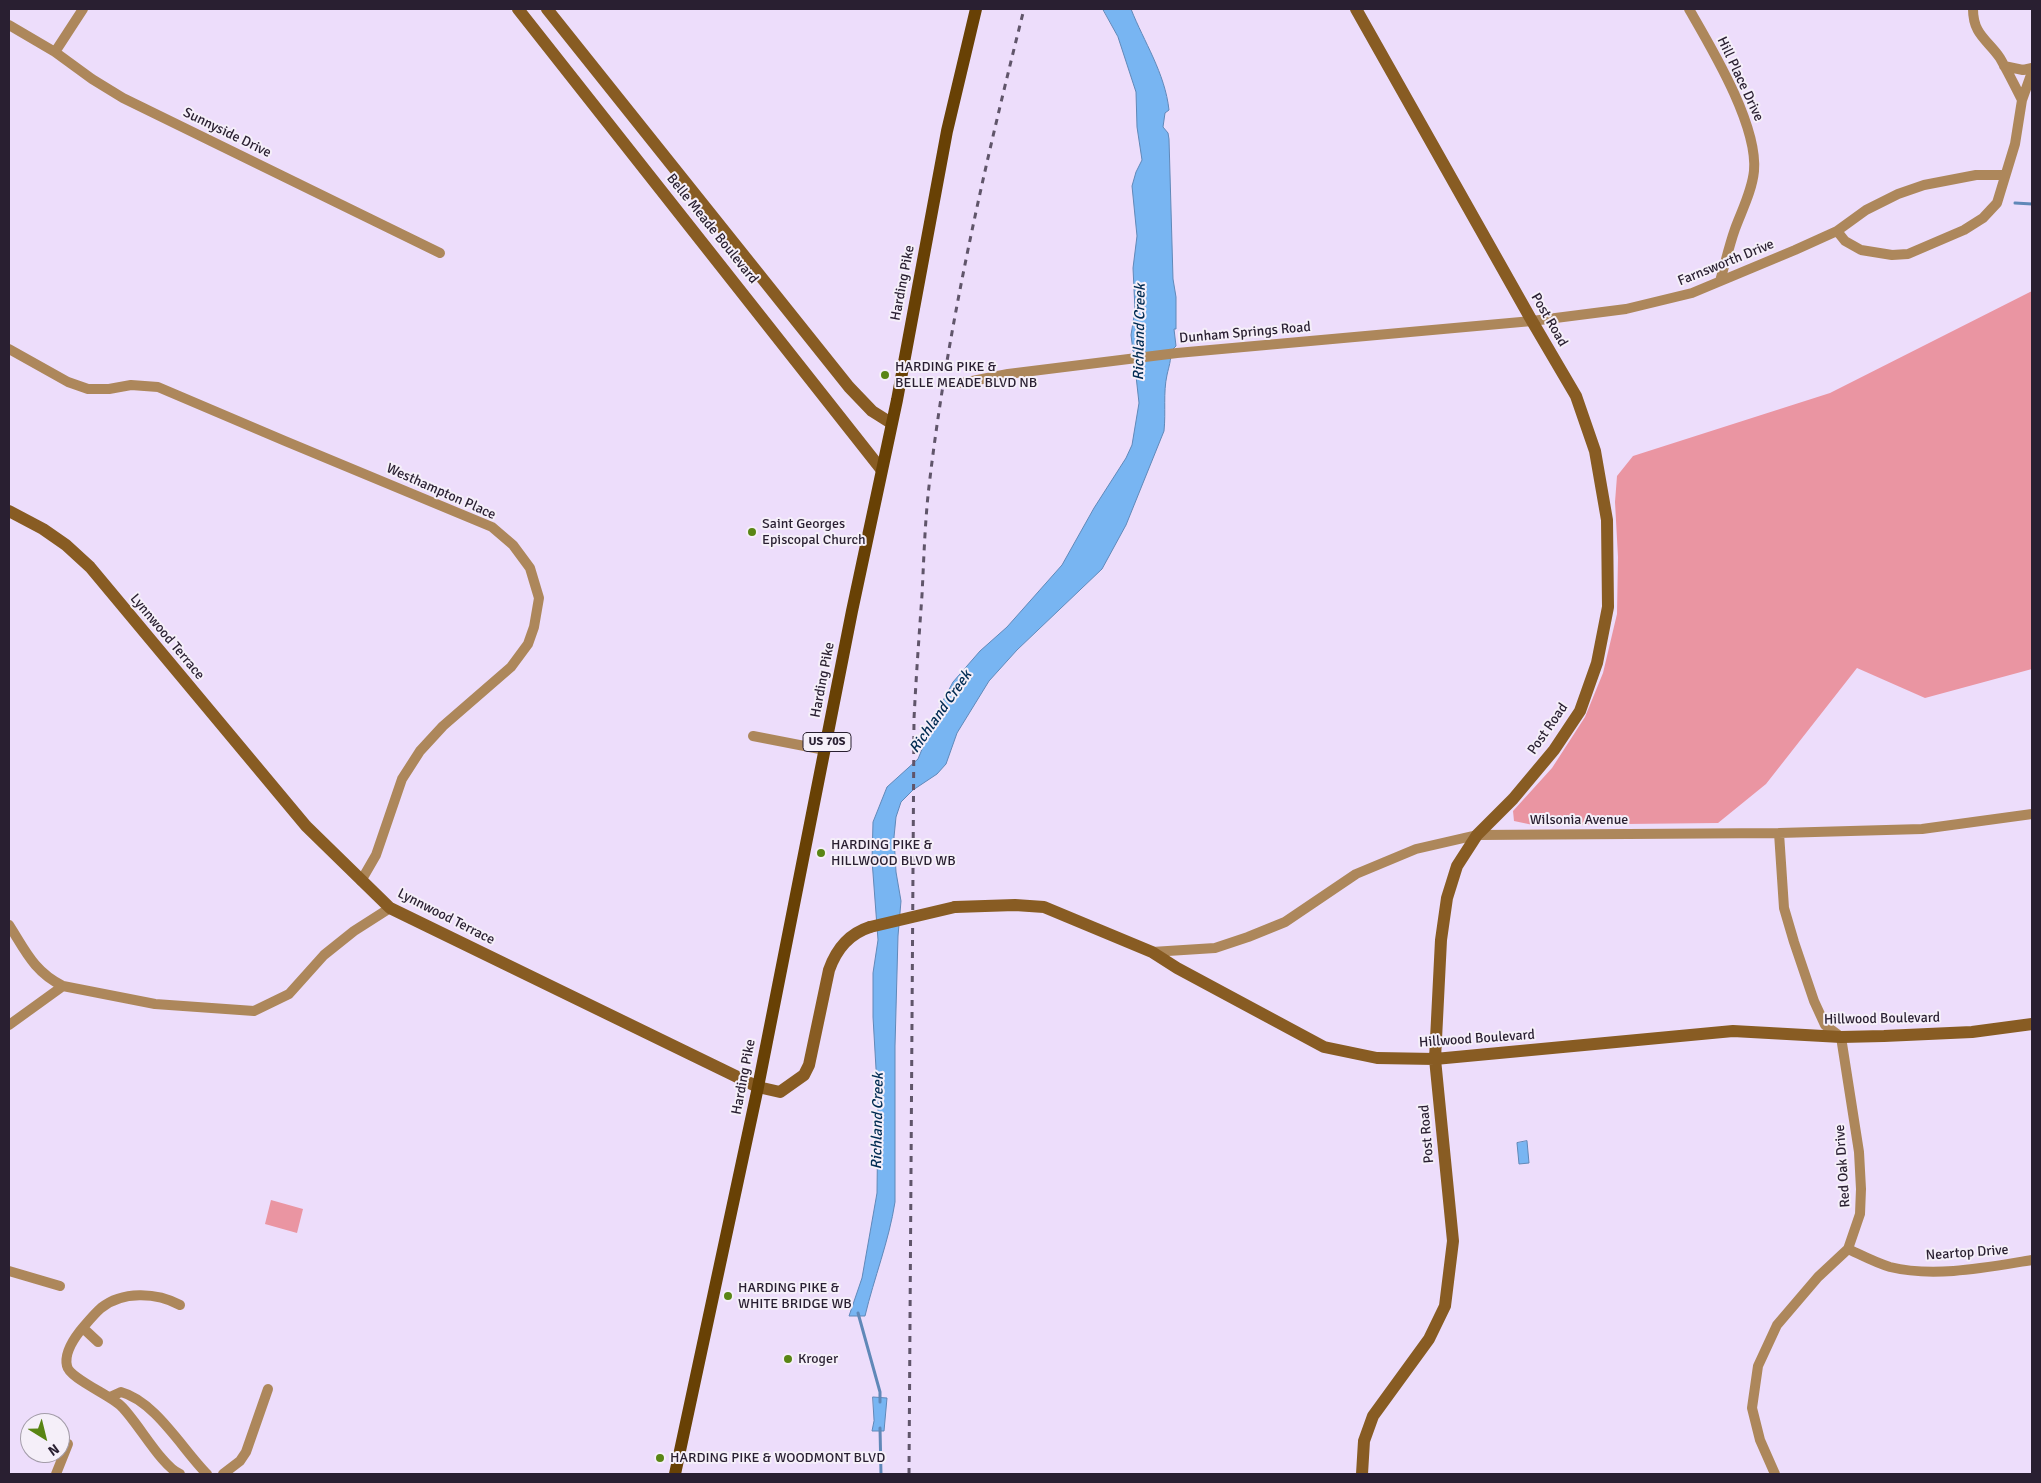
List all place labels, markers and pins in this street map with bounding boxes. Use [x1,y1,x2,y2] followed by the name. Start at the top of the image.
[895,359,1037,392] place label: HARDING PIKE & BELLE MEADE BLVD NB
[879,369,891,381] marker: HARDING PIKE & BELLE MEADE BLVD NB
[762,516,866,548] place label: Saint Georges Episcopal Church
[746,526,758,538] marker: Saint Georges Episcopal Church
[831,837,956,870] place label: HARDING PIKE & HILLWOOD BLVD WB
[815,847,827,859] marker: HARDING PIKE & HILLWOOD BLVD WB
[738,1280,852,1312] place label: HARDING PIKE & WHITE BRIDGE WB
[722,1290,734,1302] marker: HARDING PIKE & WHITE BRIDGE WB
[798,1351,838,1367] place label: Kroger
[782,1353,794,1365] marker: Kroger
[670,1450,885,1466] place label: HARDING PIKE & WOODMONT BLVD
[654,1452,666,1464] marker: HARDING PIKE & WOODMONT BLVD

